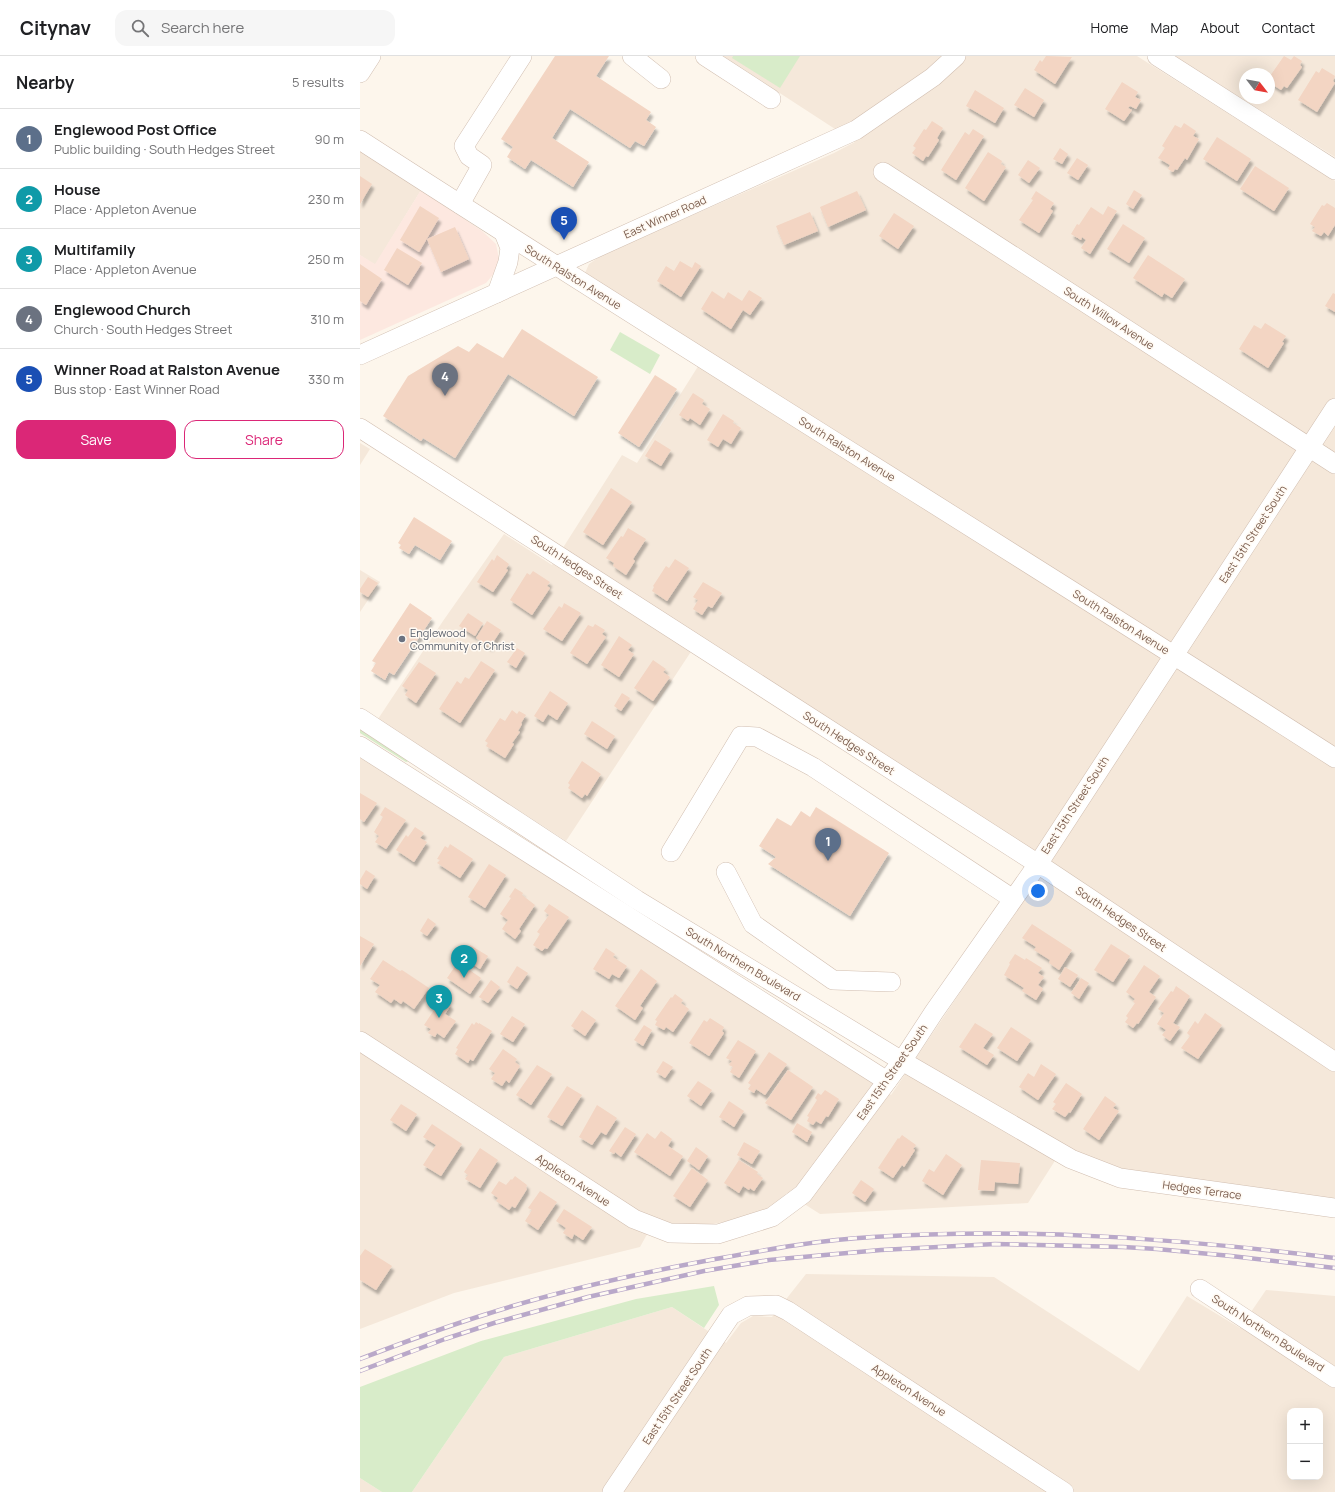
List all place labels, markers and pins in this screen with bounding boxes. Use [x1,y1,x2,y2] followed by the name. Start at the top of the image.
[551,207,577,240] pin: 5
[432,363,458,396] pin: 4
[410,625,515,653] place label: Englewood Community of Christ
[397,634,407,644] marker: Englewood Community of Christ
[815,828,841,861] pin: 1
[451,945,477,978] pin: 2
[426,985,452,1018] pin: 3

